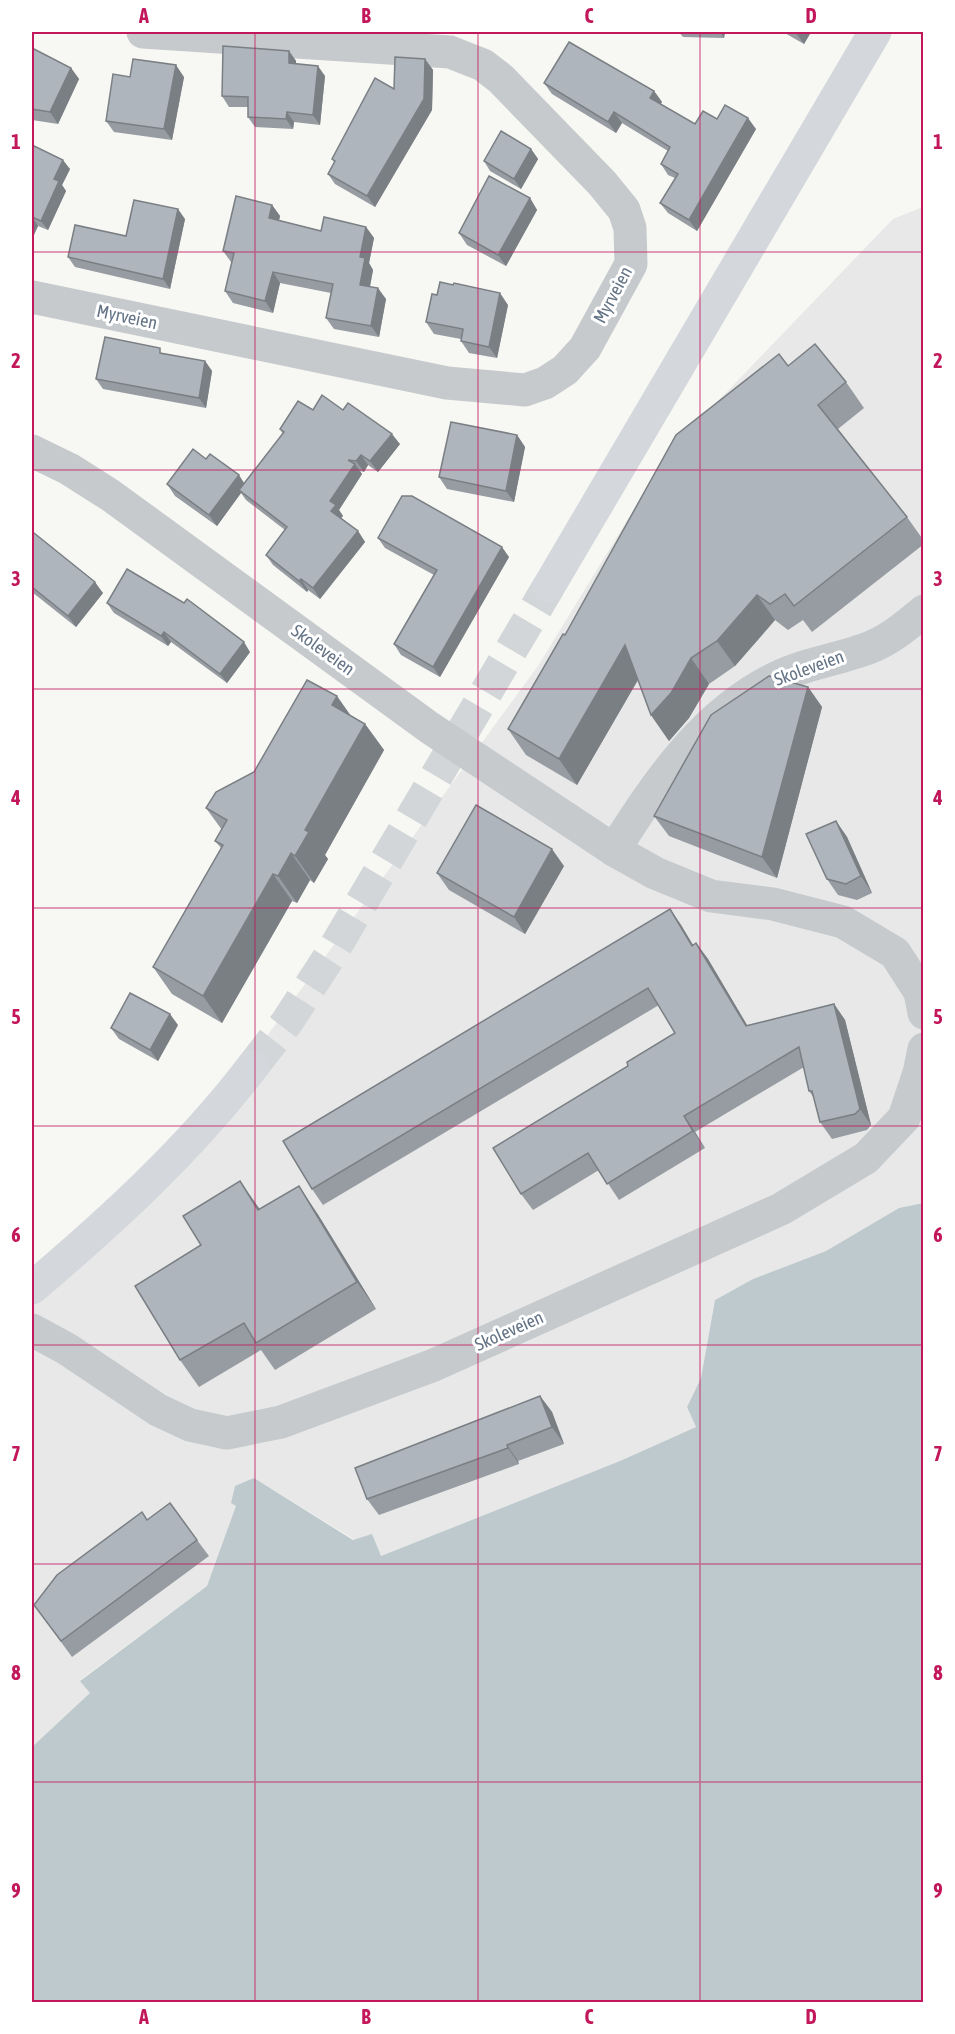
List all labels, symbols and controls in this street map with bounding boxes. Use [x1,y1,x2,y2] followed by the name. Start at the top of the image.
[138,4,149,27] text: A
[361,4,371,27] text: B
[585,4,594,27] text: C
[805,4,817,27] text: D
[11,130,21,153] text: 1
[933,130,943,153] text: 1
[589,263,636,327] street label: Myrveien
[95,300,159,333] street label: Myrveien
[11,349,21,372] text: 2
[933,349,943,372] text: 2
[11,567,21,590] text: 3
[933,567,943,590] text: 3
[288,620,359,679] street label: Skoleveien
[771,645,847,690] street label: Skoleveien
[10,786,21,809] text: 4
[932,786,943,809] text: 4
[11,1005,21,1028] text: 5
[933,1005,943,1028] text: 5
[11,1223,21,1246] text: 6
[933,1223,943,1246] text: 6
[471,1306,546,1355] street label: Skoleveien
[11,1442,21,1465] text: 7
[933,1442,943,1465] text: 7
[11,1661,21,1684] text: 8
[933,1661,943,1684] text: 8
[11,1879,21,1902] text: 9
[933,1879,943,1902] text: 9
[138,2005,149,2028] text: A
[361,2005,371,2028] text: B
[585,2005,594,2028] text: C
[805,2005,817,2028] text: D

